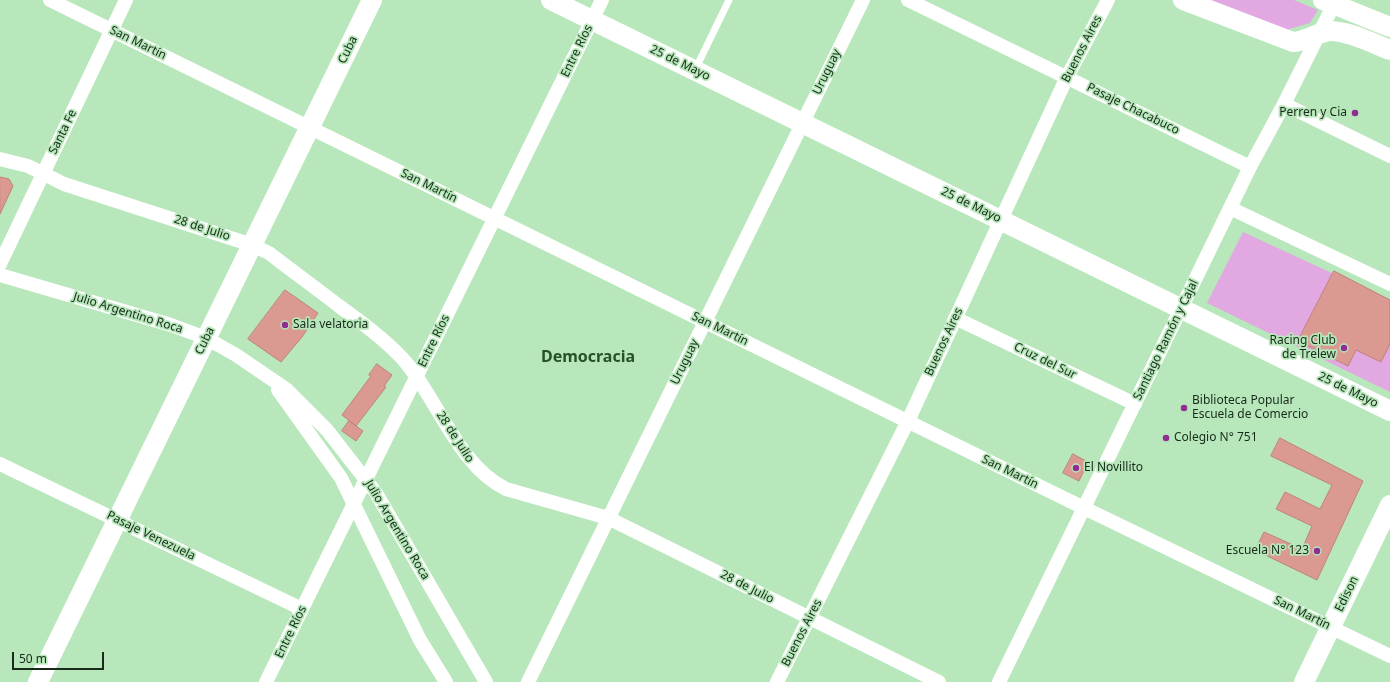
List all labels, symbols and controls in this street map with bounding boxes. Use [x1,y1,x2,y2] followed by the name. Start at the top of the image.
[1059,13,1105,85] street label: Buenos Aires
[558,22,596,80] street label: Entre Ríos
[107,23,169,63] street label: San Martín
[335,34,361,66] street label: Cuba
[648,42,712,84] street label: 25 de Mayo
[810,47,844,97] street label: Uruguay
[1084,80,1182,138] street label: Pasaje Chacabuco
[1279,106,1347,120] place label: Perren y Cia
[46,107,80,157] street label: Santa Fe
[1350,108,1360,118] marker: Perren y Cia
[398,166,460,206] street label: San Martín
[939,184,1003,226] street label: 25 de Mayo
[172,212,232,244] street label: 28 de Julio
[1131,277,1201,403] street label: Santiago Ramón y Cajal
[71,289,185,337] street label: Julio Argentino Roca
[922,306,966,378] street label: Buenos Aires
[689,309,751,349] street label: San Martín
[415,312,453,370] street label: Entre Ríos
[293,318,368,332] place label: Sala velatoria
[280,320,290,330] marker: Sala velatoria
[192,325,218,357] street label: Cuba
[1270,334,1336,362] place label: Racing Club de Trelew
[668,337,702,387] street label: Uruguay
[1011,340,1079,382] street label: Cruz del Sur
[1339,343,1349,353] marker: Racing Club de Trelew
[541,347,635,367] district label: Democracia
[1316,369,1380,411] street label: 25 de Mayo
[1192,394,1308,422] place label: Biblioteca Popular Escuela de Comercio
[1179,403,1189,413] marker: Biblioteca Popular Escuela de Comercio
[433,409,477,465] street label: 28 de Julio
[1174,431,1258,445] place label: Colegio N° 751
[1161,433,1171,443] marker: Colegio N° 751
[979,452,1041,492] street label: San Martín
[1084,461,1143,475] place label: El Novillito
[1071,463,1081,473] marker: El Novillito
[362,478,432,582] street label: Julio Argentino Roca
[104,508,198,564] street label: Pasaje Venezuela
[1226,544,1309,558] place label: Escuela N° 123
[1312,546,1322,556] marker: Escuela N° 123
[718,567,776,607] street label: 28 de Julio
[1332,574,1362,614] street label: Edison
[1271,593,1333,633] street label: San Martín
[779,597,825,669] street label: Buenos Aires
[272,603,310,661] street label: Entre Ríos
[14,644,106,670] scale bar
[19,650,47,667] text: 50 m

